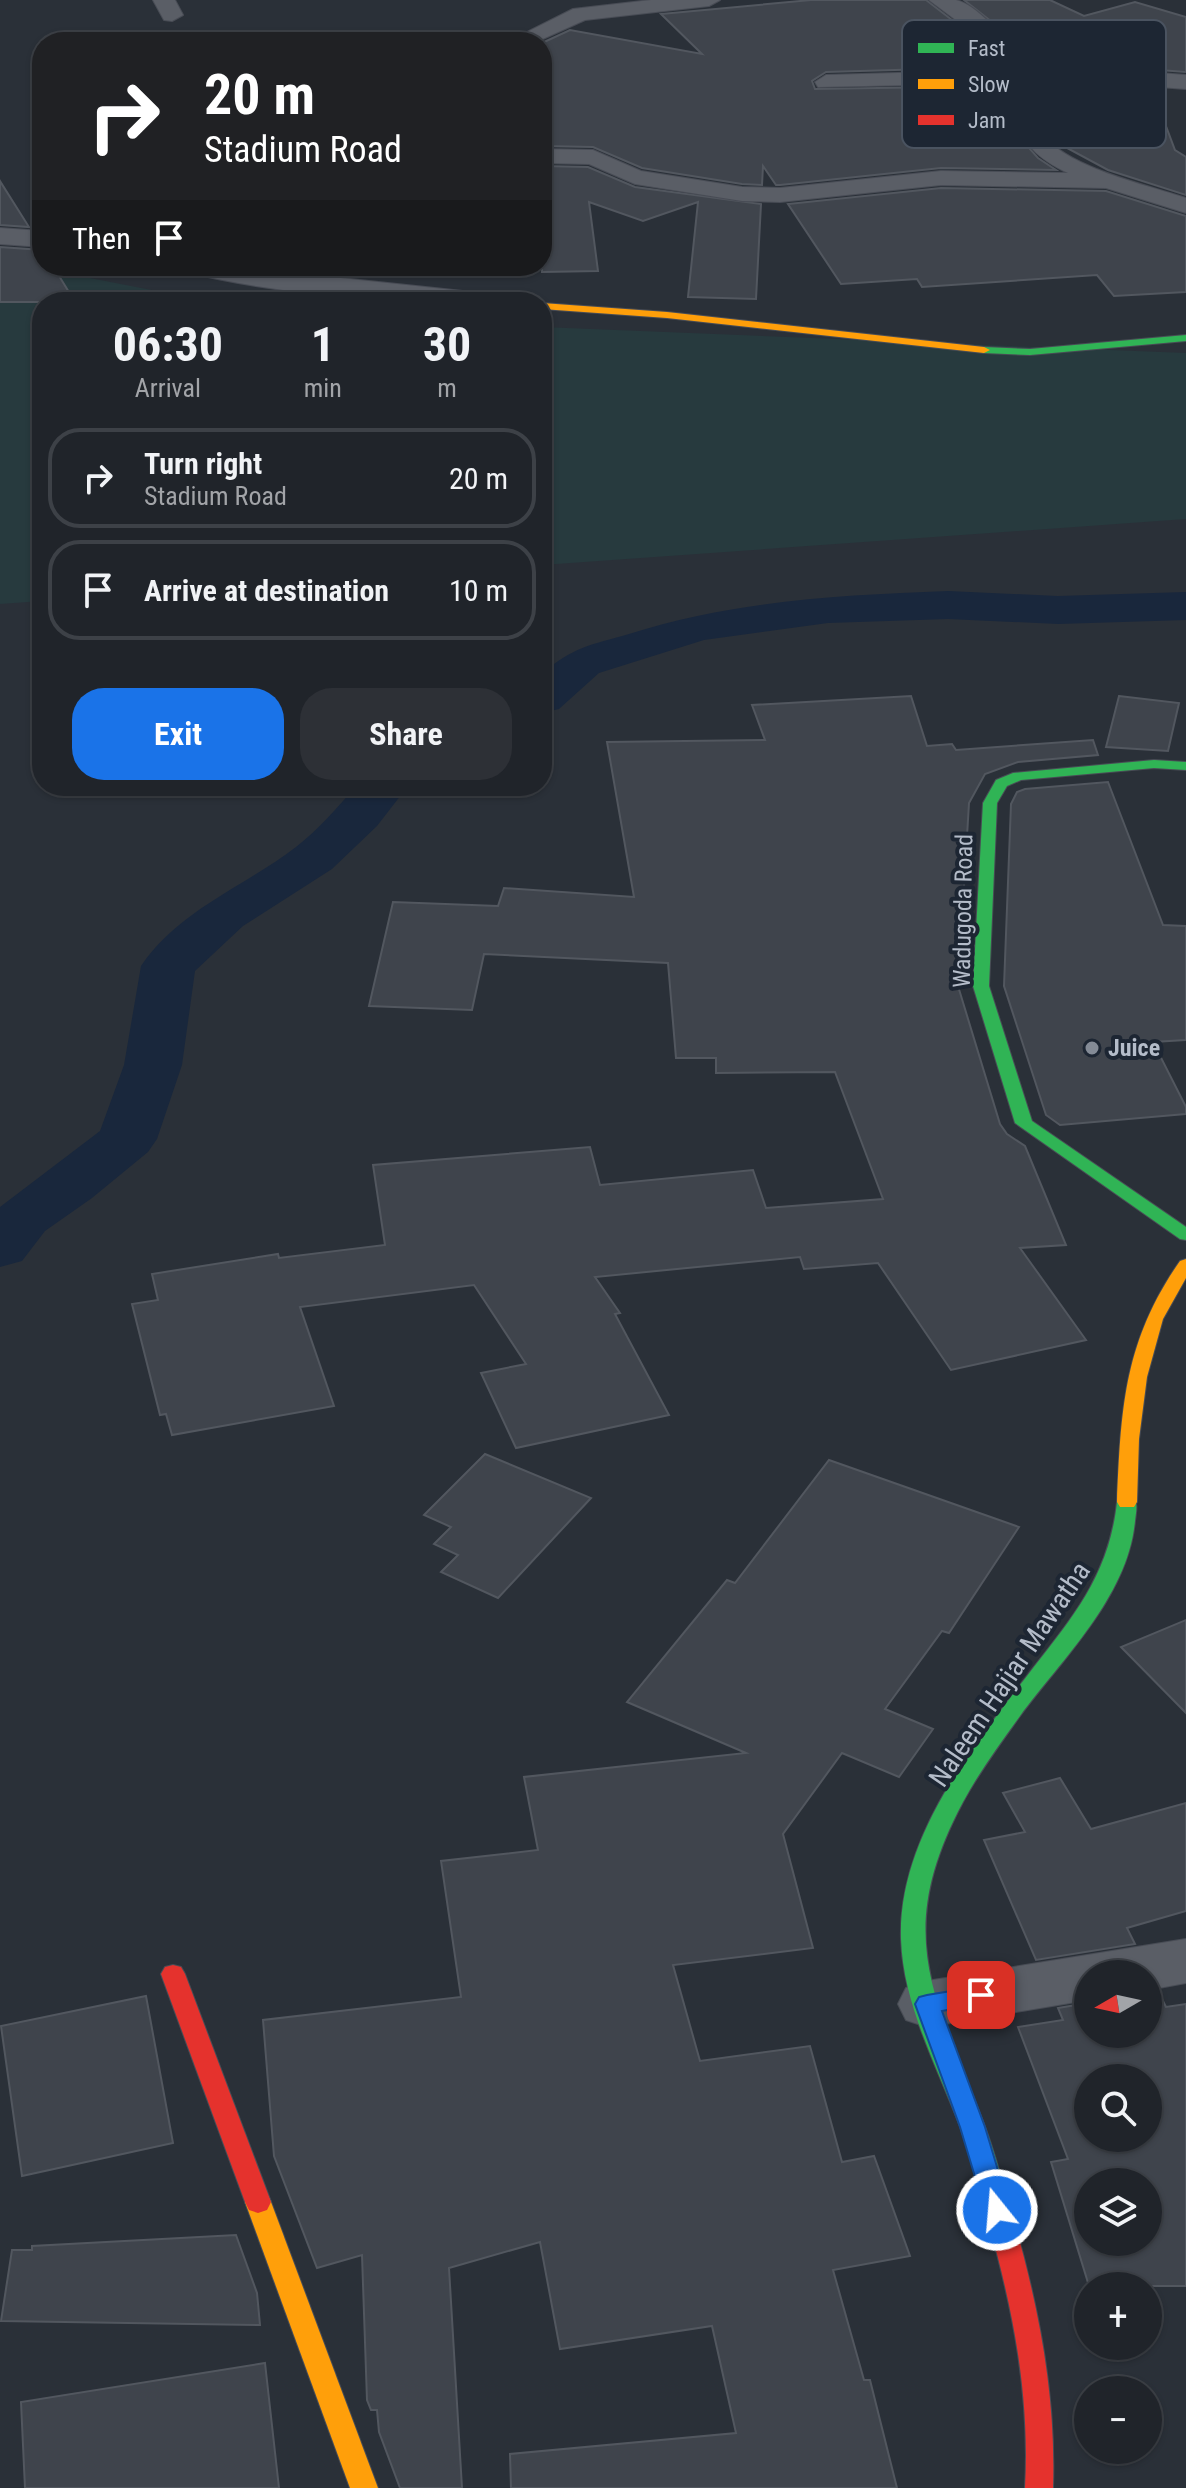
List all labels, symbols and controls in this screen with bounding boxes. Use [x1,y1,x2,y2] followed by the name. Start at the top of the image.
[902,20,1166,148] legend
[968,36,1005,61] text: Fast
[204,62,315,128] text: 20 m
[72,64,176,168] icon: right
[968,72,1010,97] text: Slow
[968,108,1006,133] text: Jam
[204,129,402,171] text: Stadium Road
[147,216,191,260] icon: arrive
[72,221,131,256] text: Then
[113,316,223,373] text: 06:30
[311,316,335,373] text: 1
[423,316,471,373] text: 30
[135,373,201,403] text: Arrival
[304,373,342,403] text: min
[437,373,457,403] text: m
[144,446,262,481] text: Turn right
[76,456,120,500] icon: right
[449,461,508,496] text: 20 m
[144,481,287,511] text: Stadium Road
[76,568,120,612] icon: arrive
[144,573,389,608] text: Arrive at destination
[449,573,508,608] text: 10 m
[72,688,284,780] button: Exit
[300,688,512,780] button: Share
[948,834,978,988] street label: Wadugoda Road
[1108,1034,1160,1062] place label: Juice
[1083,1039,1101,1057] marker: Juice
[922,1556,1097,1793] street label: Naleem Hajiar Mawatha
[1074,1960,1162,2048] north arrow
[1074,1960,1162,2464] map controls
[947,1961,1015,2029] pin
[959,1973,1003,2017] icon: arrive
[1074,2064,1162,2152] button: search
[955,2168,1039,2252] position arrow
[1074,2168,1162,2256] button: layers
[1074,2272,1162,2360] button: +
[1074,2376,1162,2464] button: −

